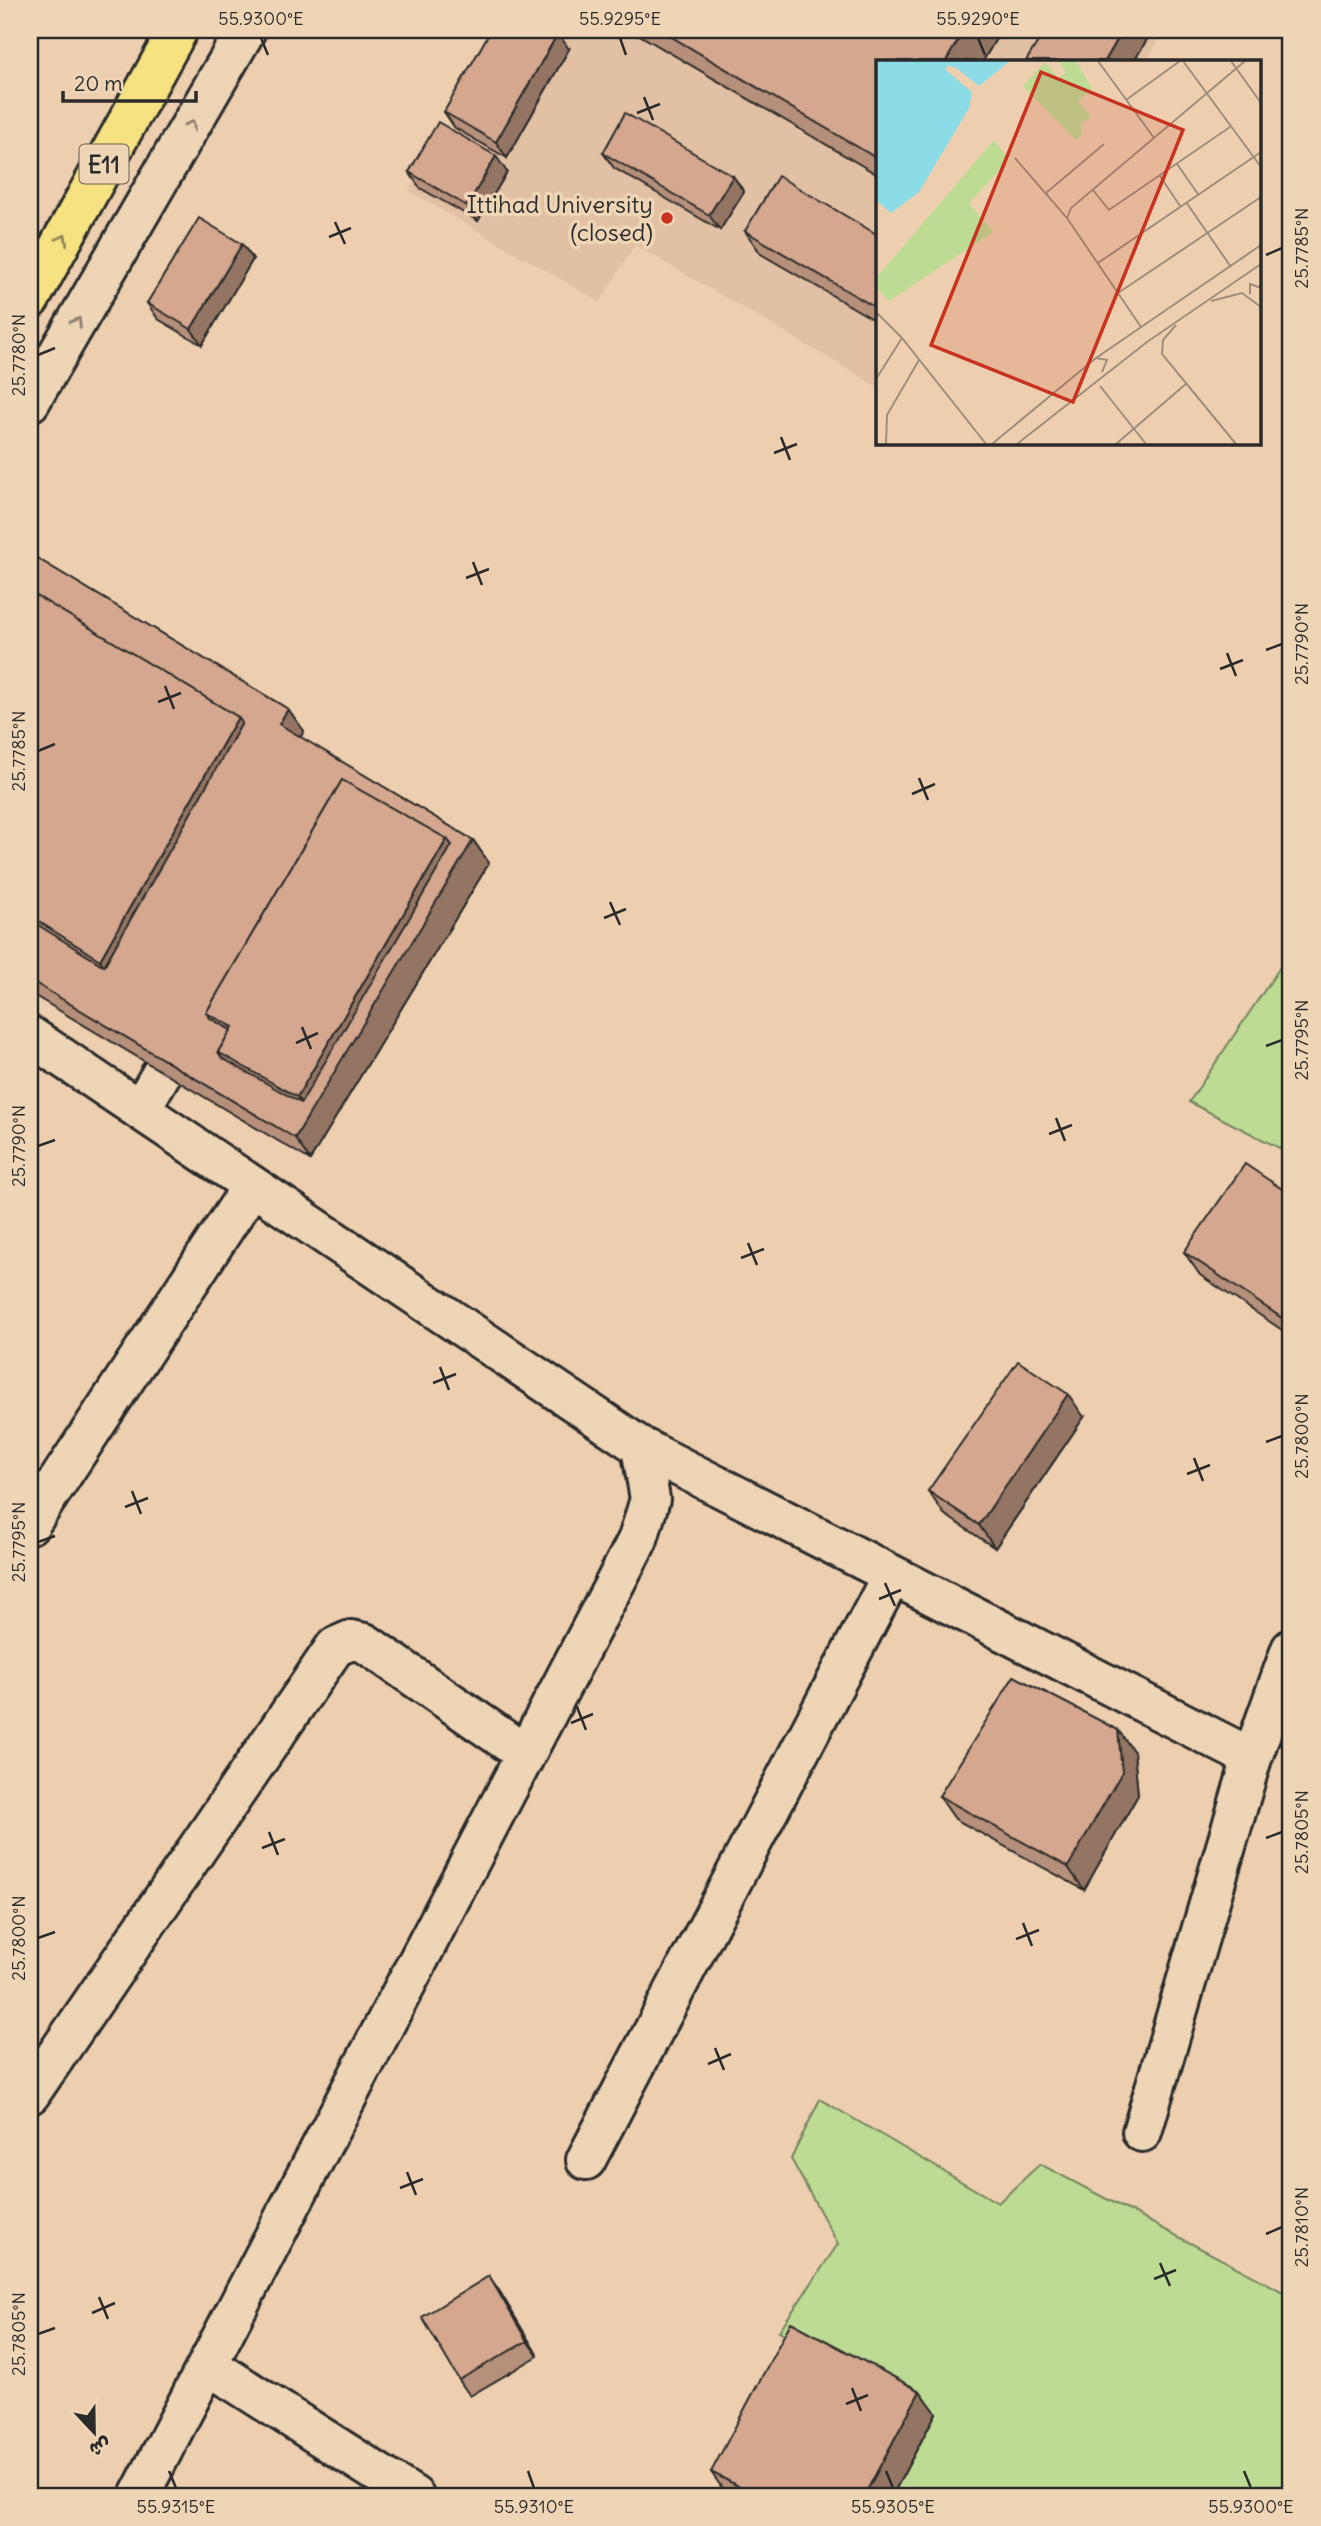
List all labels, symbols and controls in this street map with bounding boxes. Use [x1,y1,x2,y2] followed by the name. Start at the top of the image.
[218,7,304,30] text: 55.9300°E
[579,7,661,30] text: 55.9295°E
[936,7,1020,30] text: 55.9290°E
[63,60,196,104] scale bar
[876,60,1262,444] inset map
[74,70,123,97] text: 20 m
[183,120,196,133] one-way arrow
[80,144,128,183] road number: E11
[466,189,653,247] place label: Ittihad University (closed)
[1290,208,1313,288] text: 25.7785°N
[659,210,675,226] marker: Ittihad University (closed)
[55,234,68,246] one-way arrow
[7,314,30,396] text: 25.7780°N
[69,317,82,330] one-way arrow
[1290,603,1313,685] text: 25.7790°N
[7,711,30,791] text: 25.7785°N
[1290,1000,1313,1080] text: 25.7795°N
[7,1105,30,1187] text: 25.7790°N
[1290,1393,1313,1479] text: 25.7800°N
[7,1502,30,1582] text: 25.7795°N
[1290,1790,1313,1874] text: 25.7805°N
[7,1895,30,1981] text: 25.7800°N
[1290,2187,1313,2267] text: 25.7810°N
[7,2292,30,2376] text: 25.7805°N
[60,2396,130,2466] north arrow
[86,2433,115,2463] text: ش
[137,2495,215,2518] text: 55.9315°E
[494,2495,574,2518] text: 55.9310°E
[851,2495,935,2518] text: 55.9305°E
[1208,2495,1294,2518] text: 55.9300°E

